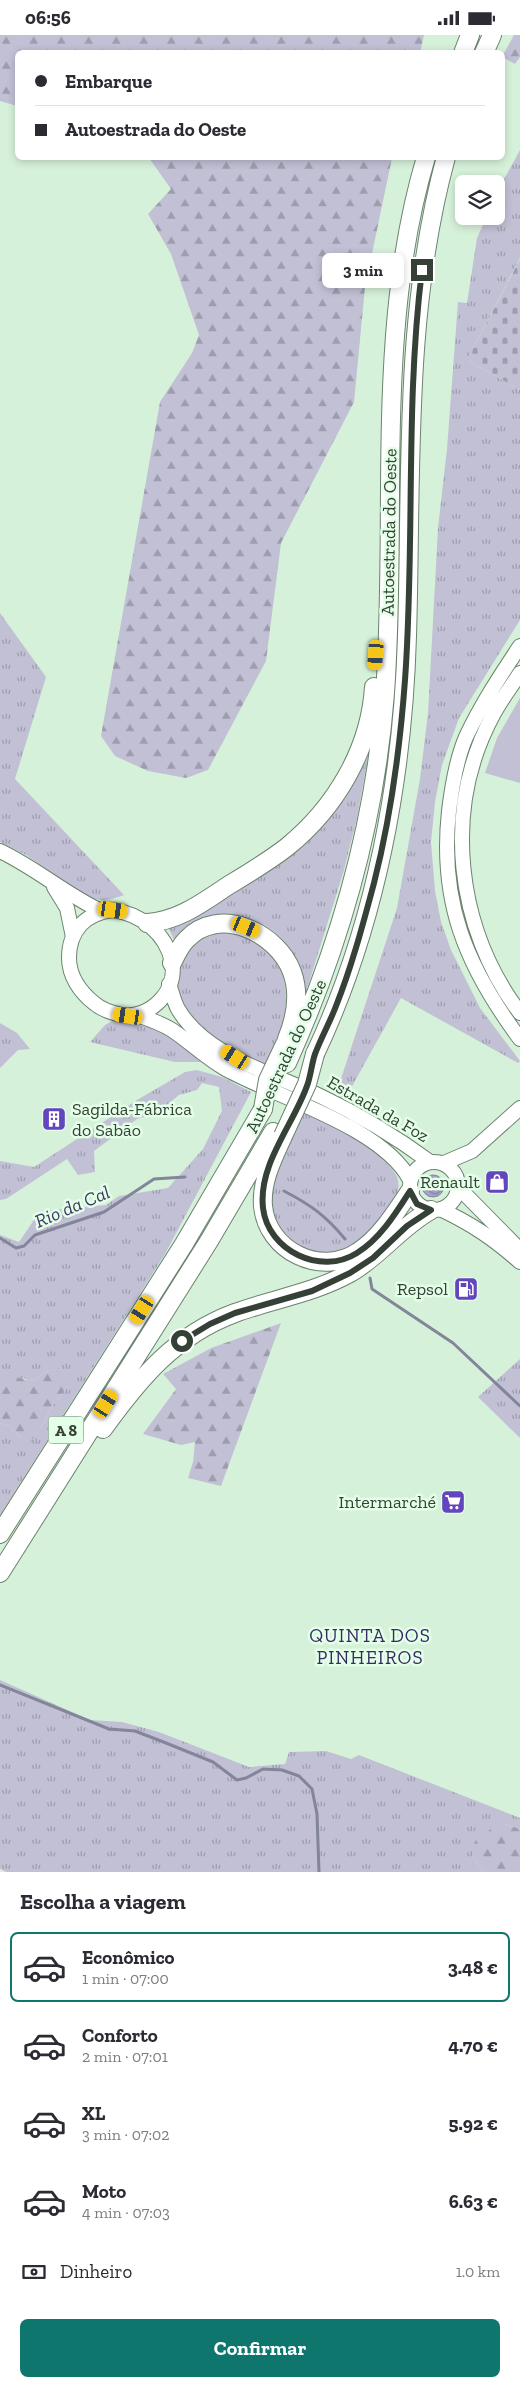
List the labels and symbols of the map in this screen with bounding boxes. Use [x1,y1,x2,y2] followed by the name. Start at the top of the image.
[322,253,404,287] callout: 3 min
[411,259,433,281] route end
[377,448,401,616] street label: Autoestrada do Oeste
[367,640,384,670] car
[97,900,128,920] car
[229,914,262,940] car
[241,976,331,1136] street label: Autoestrada do Oeste
[112,1006,143,1026] car
[218,1043,251,1071] car
[323,1071,433,1147] street label: Estrada da Foz
[72,1098,192,1141] place label: Sagilda-Fábrica do Sabão
[41,1106,67,1132] building icon: Sagilda-Fábrica do Sabão
[484,1169,510,1195] shop icon: Renault
[420,1171,480,1193] place label: Renault
[31,1180,113,1233] water label: Rio da Cal
[453,1276,479,1302] fuel station icon: Repsol
[397,1278,448,1300] place label: Repsol
[127,1293,156,1327] car
[171,1330,193,1352] route start
[91,1387,120,1421] car
[48,1417,84,1443] road number: A 8
[440,1489,466,1515] supermarket icon: Intermarché
[339,1491,436,1513] place label: Intermarché
[309,1624,431,1669] district label: QUINTA DOS PINHEIROS

